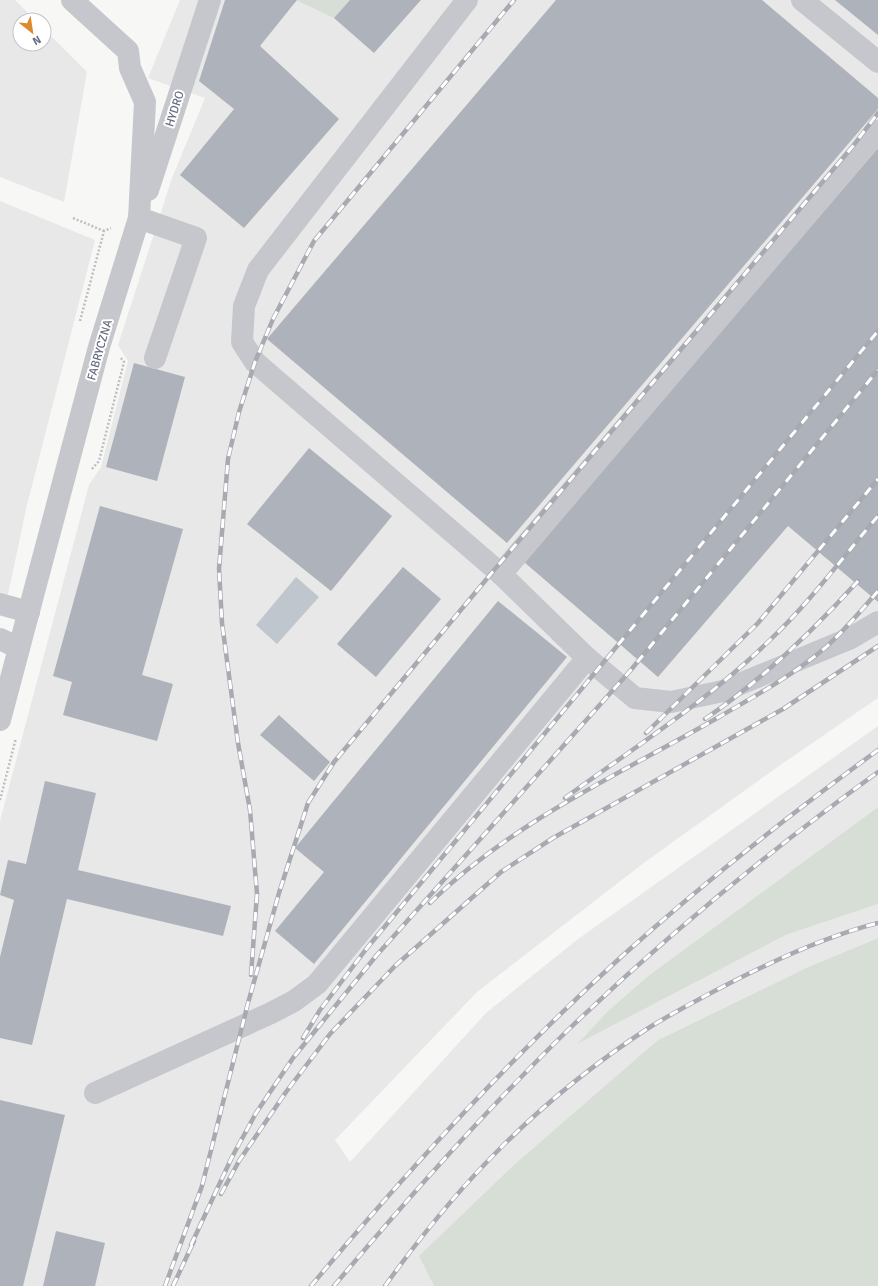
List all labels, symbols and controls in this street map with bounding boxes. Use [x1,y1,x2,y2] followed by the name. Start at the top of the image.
[12,12,52,52] north arrow
[30,33,43,48] text: N
[162,89,188,129] street label: HYDRO
[84,317,116,382] street label: FABRYCZNA

